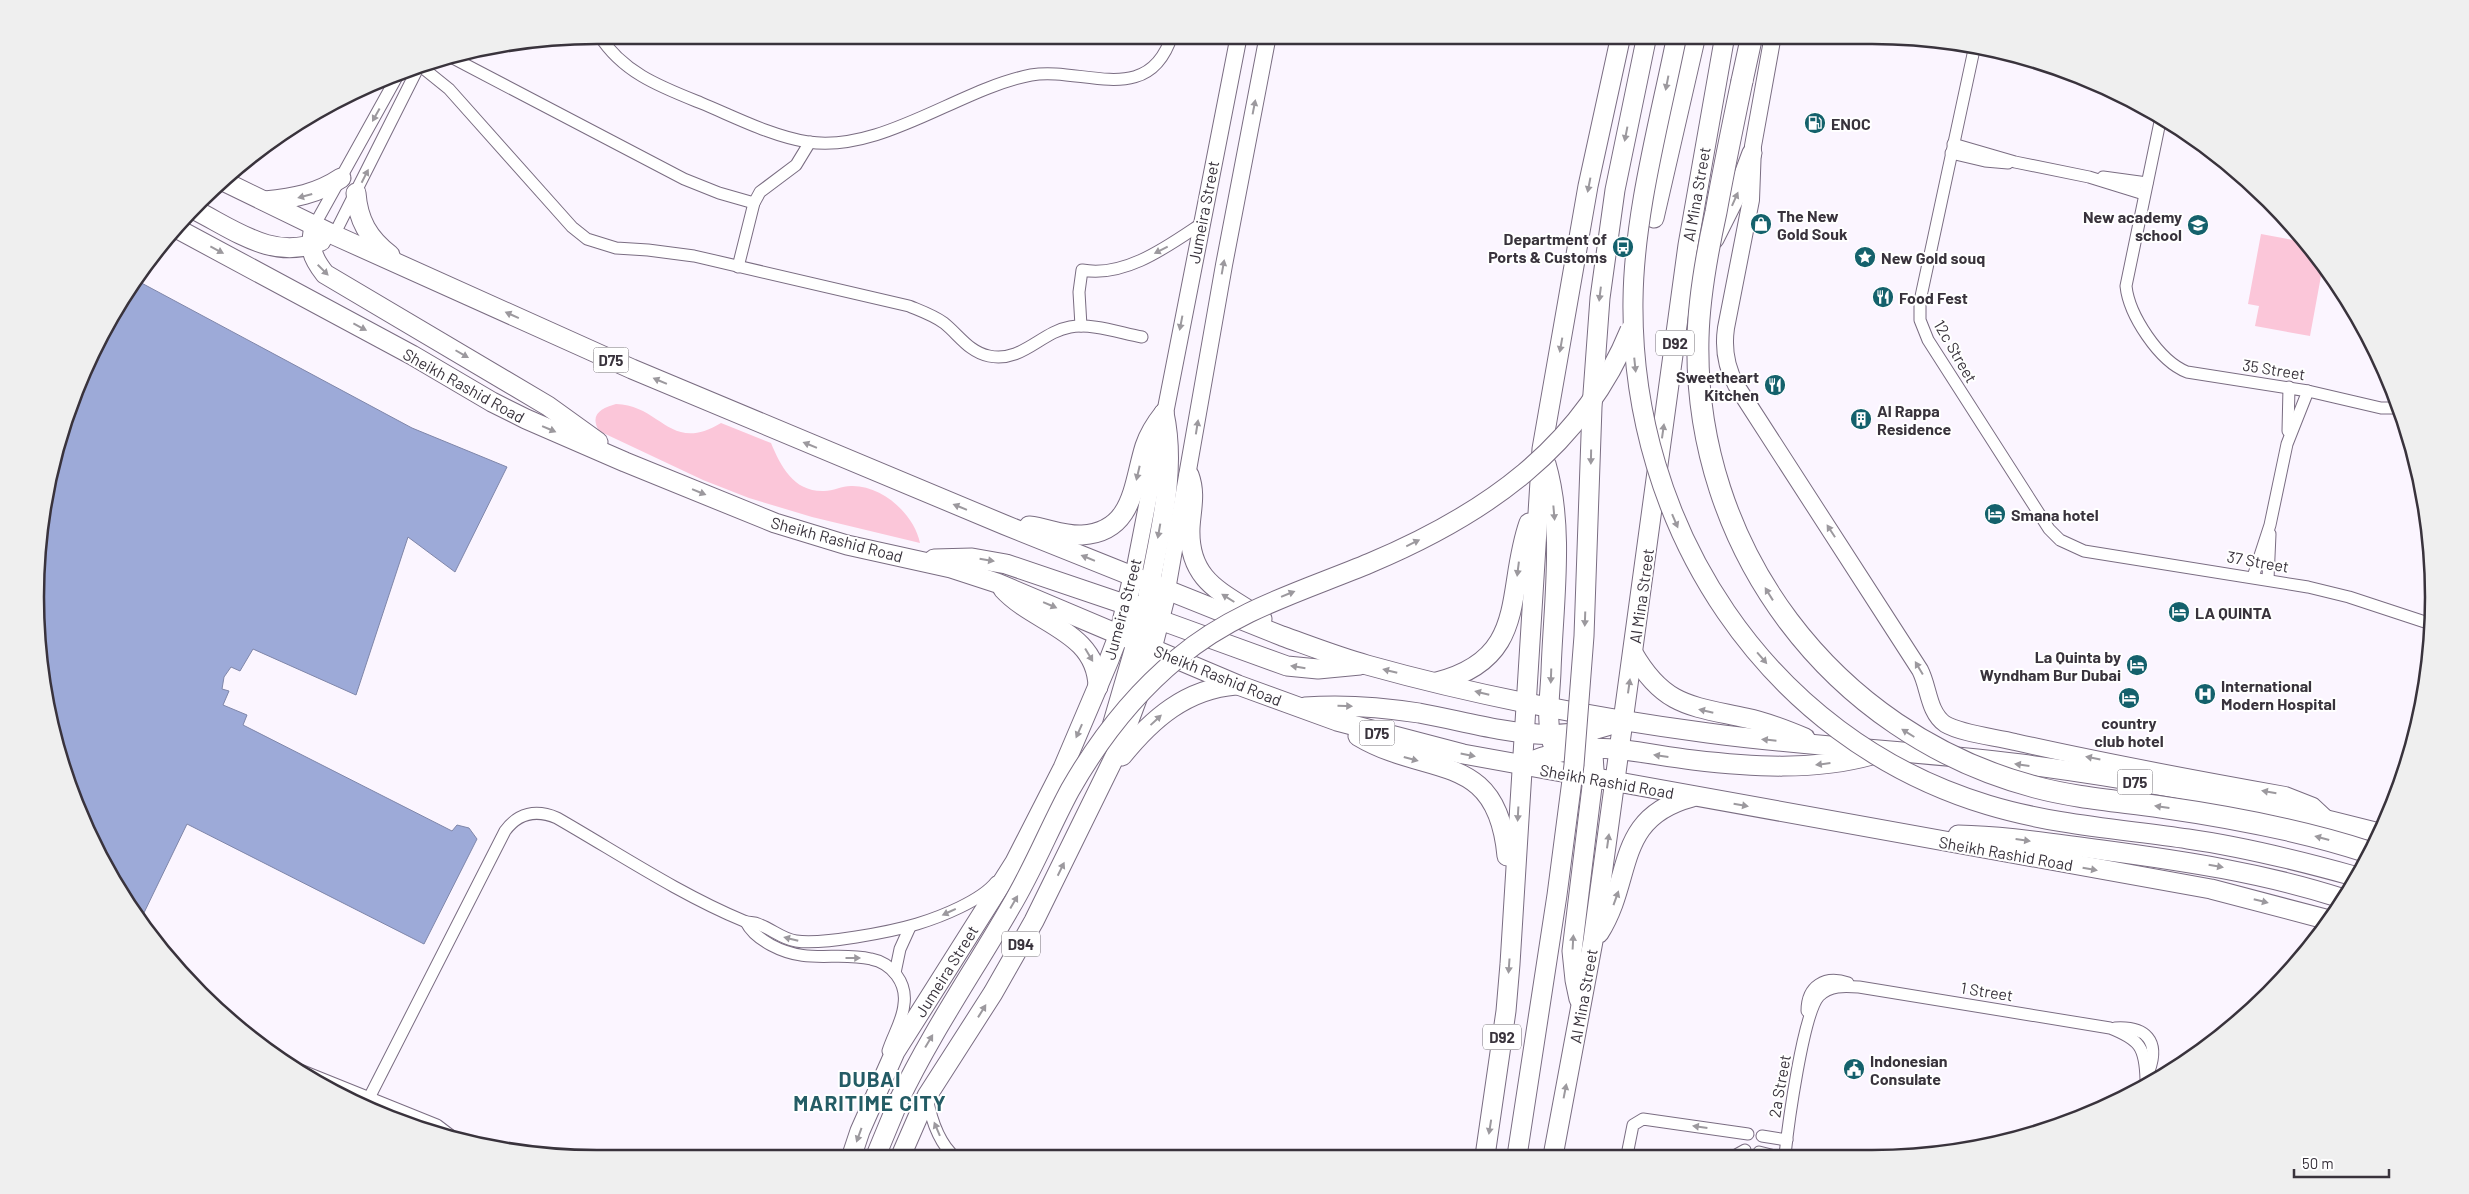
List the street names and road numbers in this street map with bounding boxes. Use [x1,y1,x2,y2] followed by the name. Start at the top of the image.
[1678,145,1714,243] street label: Al Mina Street
[1184,159,1222,265] street label: Jumeira Street
[1930,316,1982,386] street label: 12c Street
[1656,330,1694,356] road number: D92
[400,344,528,426] street label: Sheikh Rashid Road
[594,348,628,372] road number: D75
[2241,355,2307,383] street label: 35 Street
[769,512,905,566] street label: Sheikh Rashid Road
[2225,546,2291,576] street label: 37 Street
[1625,547,1657,645] street label: Al Mina Street
[1099,556,1145,662] street label: Jumeira Street
[1151,641,1285,709] street label: Sheikh Rashid Road
[1360,720,1394,746] road number: D75
[1538,760,1676,802] street label: Sheikh Rashid Road
[2118,770,2152,794] road number: D75
[1937,832,2075,874] street label: Sheikh Rashid Road
[910,922,982,1020] street label: Jumeira Street
[1002,932,1040,956] road number: D94
[1565,947,1601,1045] street label: Al Mina Street
[1960,978,2014,1004] street label: 1 Street
[1483,1024,1521,1050] road number: D92
[1764,1053,1794,1119] street label: 2a Street

